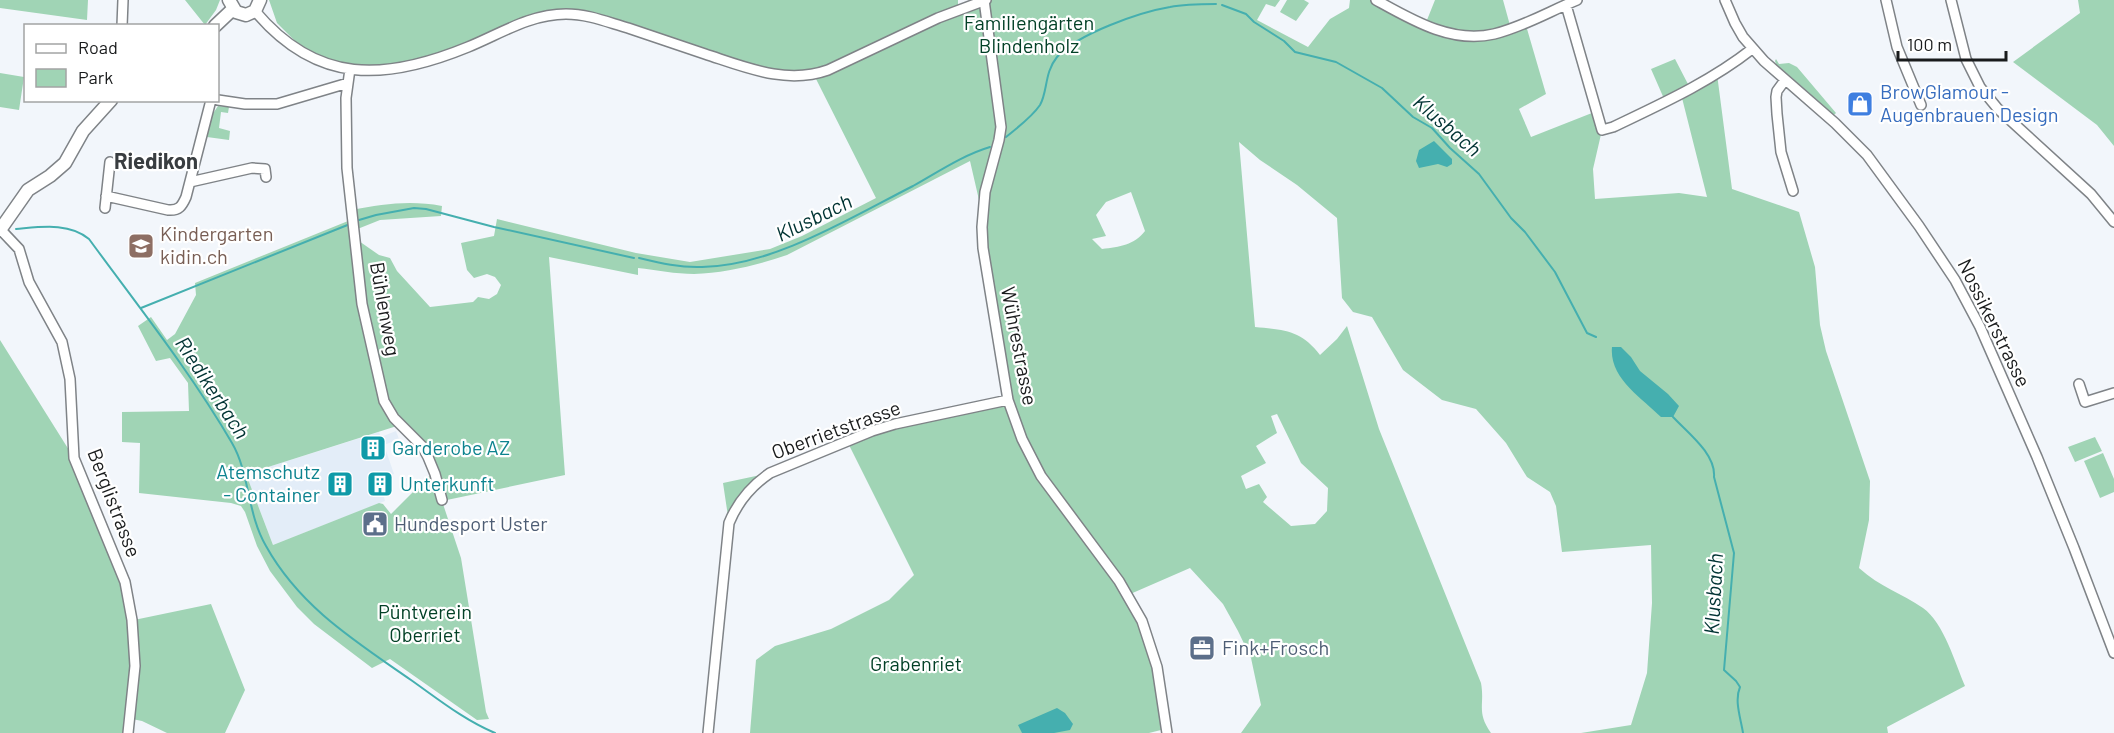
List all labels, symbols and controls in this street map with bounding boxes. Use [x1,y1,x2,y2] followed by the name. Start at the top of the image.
[964,10,1094,57] park label: Familiengärten Blindenholz
[24,24,219,102] legend
[1898,24,2006,62] scale bar
[1907,33,1952,55] text: 100 m
[78,36,118,58] text: Road
[78,66,113,88] text: Park
[1880,79,2059,126] place label: BrowGlamour - Augenbrauen Design
[1409,89,1487,161] water label: Klusbach
[1845,89,1875,119] shop icon: BrowGlamour - Augenbrauen Design
[114,147,198,173] district label: Riedikon
[771,188,856,246] water label: Klusbach
[160,221,273,268] place label: Kindergarten kidin.ch
[126,231,156,261] school or university icon: Kindergarten kidin.ch
[1953,254,2036,391] street label: Nossikerstrasse
[366,260,406,358] street label: Bühlenweg
[997,284,1043,407] street label: Wührestrasse
[171,331,256,443] water label: Riedikerbach
[768,395,903,463] street label: Oberrietstrasse
[358,433,388,463] building icon: Garderobe AZ
[392,435,510,459] place label: Garderobe AZ
[83,445,147,560] street label: Berglistrasse
[216,459,320,506] place label: Atemschutz - Container
[325,469,355,499] building icon: Atemschutz - Container
[365,469,395,499] building icon: Unterkunft
[400,471,495,495] place label: Unterkunft
[360,509,390,539] public building icon: Hundesport Uster
[394,511,548,535] place label: Hundesport Uster
[1698,553,1727,635] water label: Klusbach
[378,599,472,646] park label: Püntverein Oberriet
[1187,633,1217,663] office icon: Fink+Frosch
[1222,635,1329,659] place label: Fink+Frosch
[870,651,962,675] park label: Grabenriet

